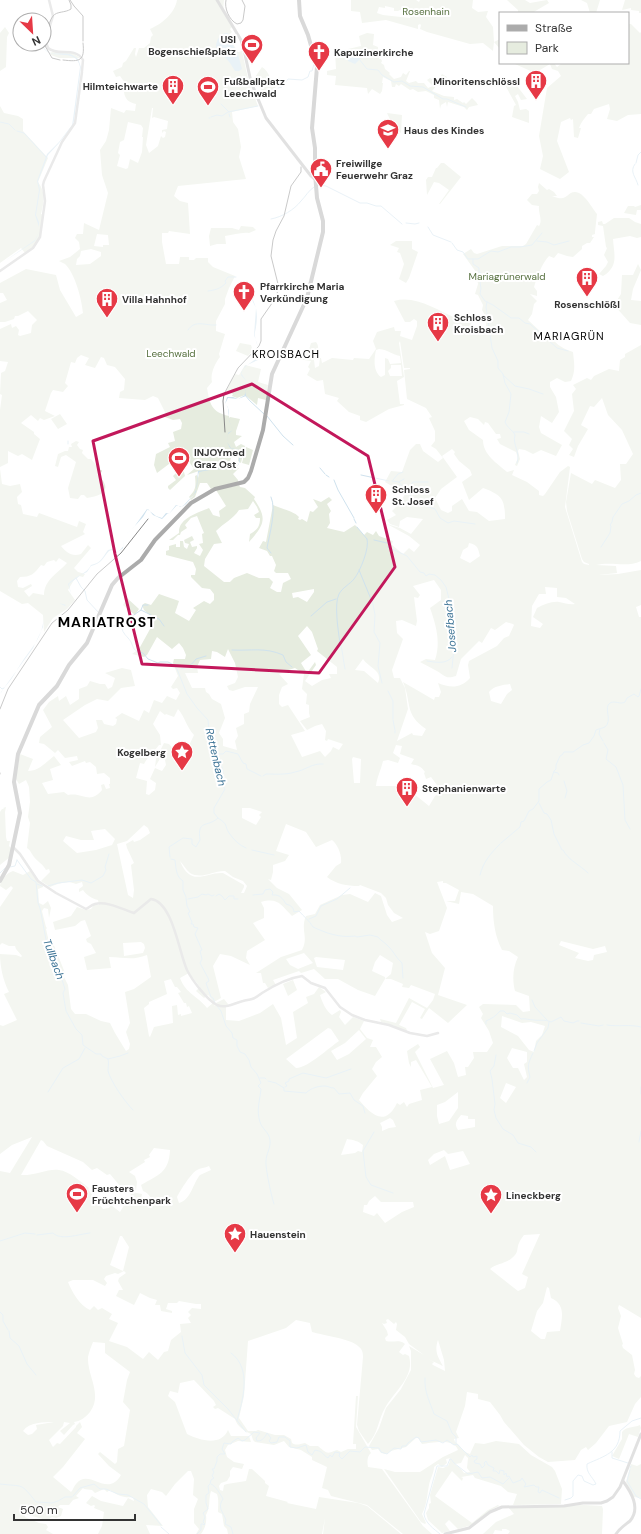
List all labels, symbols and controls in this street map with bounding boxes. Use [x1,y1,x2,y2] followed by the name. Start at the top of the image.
[402,5,450,18] park label: Rosenhain
[12,12,52,52] north arrow
[499,12,629,64] legend
[535,20,572,36] text: Straße
[239,32,265,65] sports icon: USI Bogenschießplatz
[30,33,43,49] text: N
[148,33,236,58] place label: USI Bogenschießplatz
[306,39,332,72] church icon: Kapuzinerkirche
[535,40,559,56] text: Park
[334,46,413,59] place label: Kapuzinerkirche
[523,68,549,101] building icon: Minoritenschlössl
[160,73,186,106] building icon: Hilmteichwarte
[195,74,221,107] sports icon: Fußballplatz Leechwald
[224,75,285,100] place label: Fußballplatz Leechwald
[433,75,520,88] place label: Minoritenschlössl
[83,80,158,93] place label: Hilmteichwarte
[375,117,401,150] school or university icon: Haus des Kindes
[404,124,484,137] place label: Haus des Kindes
[308,156,334,189] public building icon: Freiwillge Feuerwehr Graz
[336,157,413,182] place label: Freiwillge Feuerwehr Graz
[574,265,600,298] building icon: Rosenschlößl
[469,270,545,283] park label: Mariagrünerwald
[231,279,257,312] church icon: Pfarrkirche Maria Verkündigung
[260,280,344,305] place label: Pfarrkirche Maria Verkündigung
[94,286,120,319] building icon: Villa Hahnhof
[122,293,187,306] place label: Villa Hahnhof
[554,298,620,311] place label: Rosenschlößl
[425,310,451,343] building icon: Schloss Kroisbach
[454,311,503,336] place label: Schloss Kroisbach
[533,329,605,343] district label: MARIAGRÜN
[146,347,196,360] park label: Leechwald
[252,347,320,361] district label: KROISBACH
[166,445,192,478] sports icon: INJOYmed Graz Ost
[194,446,245,471] place label: INJOYmed Graz Ost
[363,482,389,515] building icon: Schloss St. Josef
[392,483,434,508] place label: Schloss St. Josef
[441,599,459,653] water label: Josefbach
[58,613,156,631] district label: MARIATROST
[203,727,229,787] water label: Rettenbach
[169,739,195,772] place icon: Kogelberg
[117,746,166,759] place label: Kogelberg
[394,775,420,808] building icon: Stephanienwarte
[422,782,506,795] place label: Stephanienwarte
[40,937,68,981] water label: Tullbach
[64,1181,90,1214] sports icon: Fausters Früchtchenpark
[92,1182,171,1207] place label: Fausters Früchtchenpark
[478,1182,504,1215] place icon: Lineckberg
[506,1189,561,1202] place label: Lineckberg
[222,1221,248,1254] place icon: Hauenstein
[250,1228,306,1241] place label: Hauenstein
[14,1496,135,1522] scale bar
[20,1502,58,1518] text: 500 m

